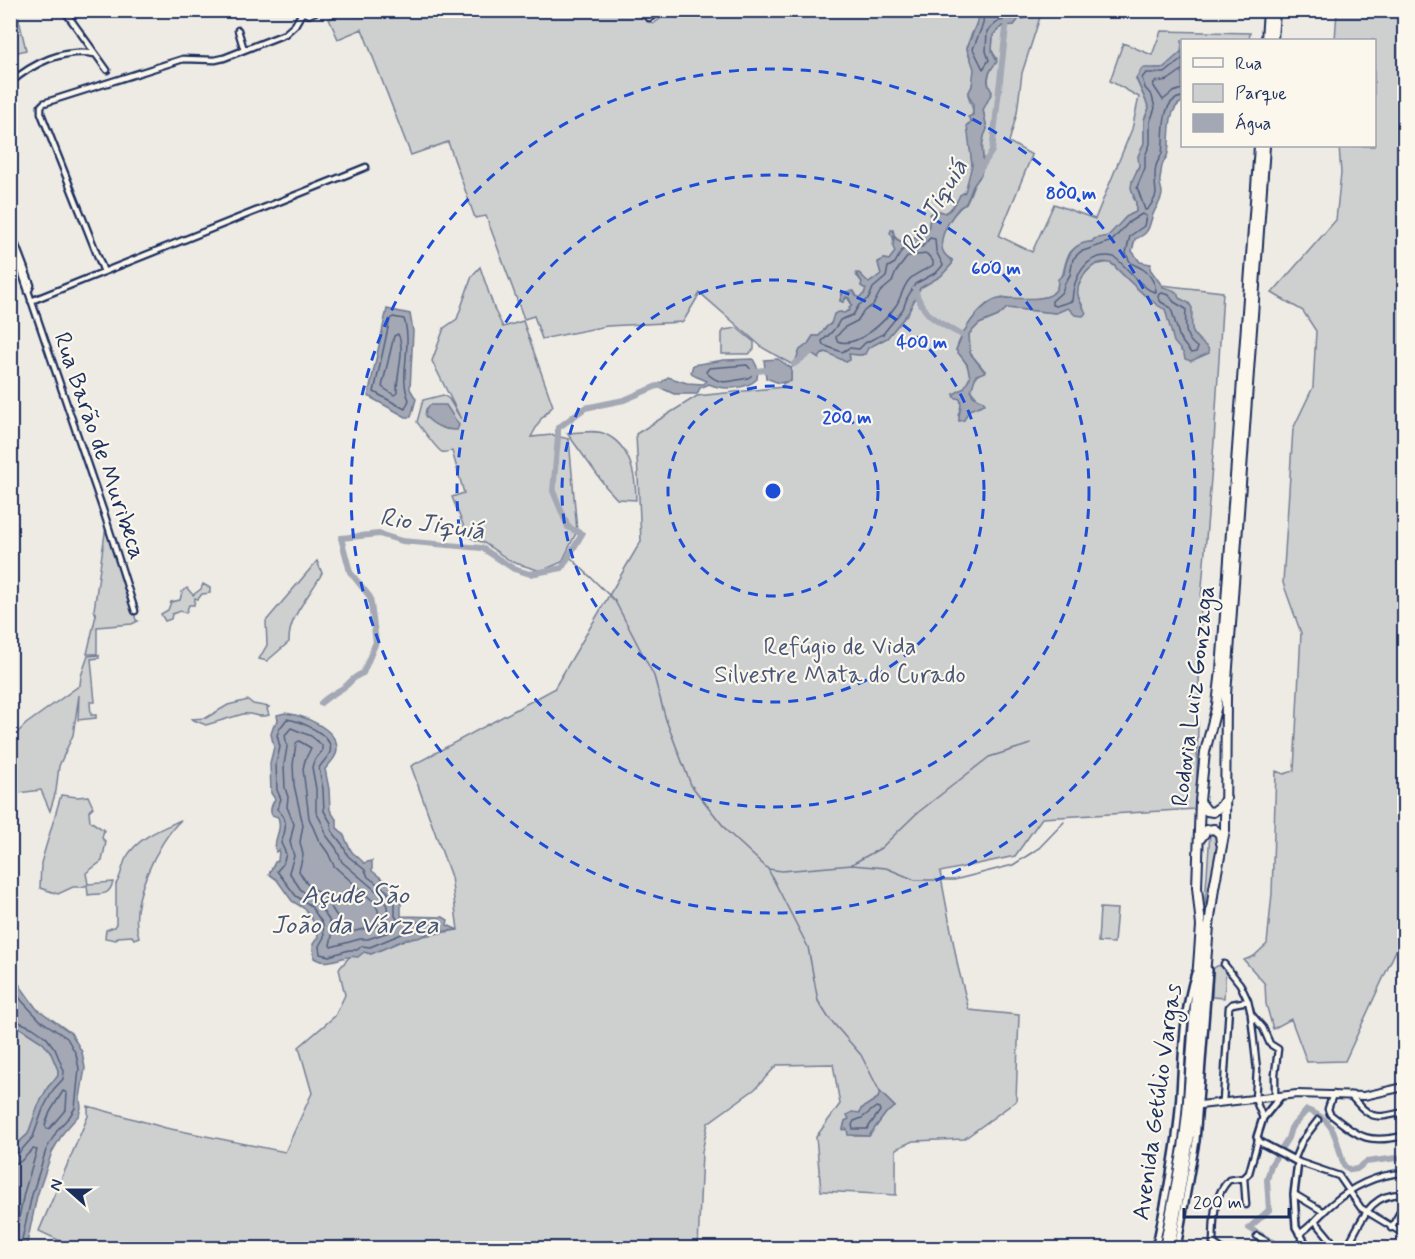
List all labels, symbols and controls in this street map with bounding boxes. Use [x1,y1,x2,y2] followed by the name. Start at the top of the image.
[1181,39,1376,147] legend
[1235,52,1262,76] text: Rua
[1235,82,1287,106] text: Parque
[1235,112,1271,136] text: Água
[893,153,977,261] water label: Rio Jiquiá
[1046,182,1096,206] text: 800 m
[971,257,1021,281] text: 600 m
[46,328,152,564] street label: Rua Barão de Muribeca
[897,331,947,355] text: 400 m
[822,406,872,430] text: 200 m
[763,481,783,501] centre of rings
[377,501,487,549] water label: Rio Jiquiá
[1165,584,1225,809] street label: Rodovia Luiz Gonzaga
[714,632,966,691] park label: Refúgio de Vida Silvestre Mata do Curado
[271,879,439,943] water label: Açude São João da Várzea
[1126,981,1192,1222] street label: Avenida Getúlio Vargas
[39,1160,99,1220] north arrow
[45,1176,68,1194] text: N
[1184,1181,1289,1219] scale bar
[1193,1191,1242,1215] text: 200 m

